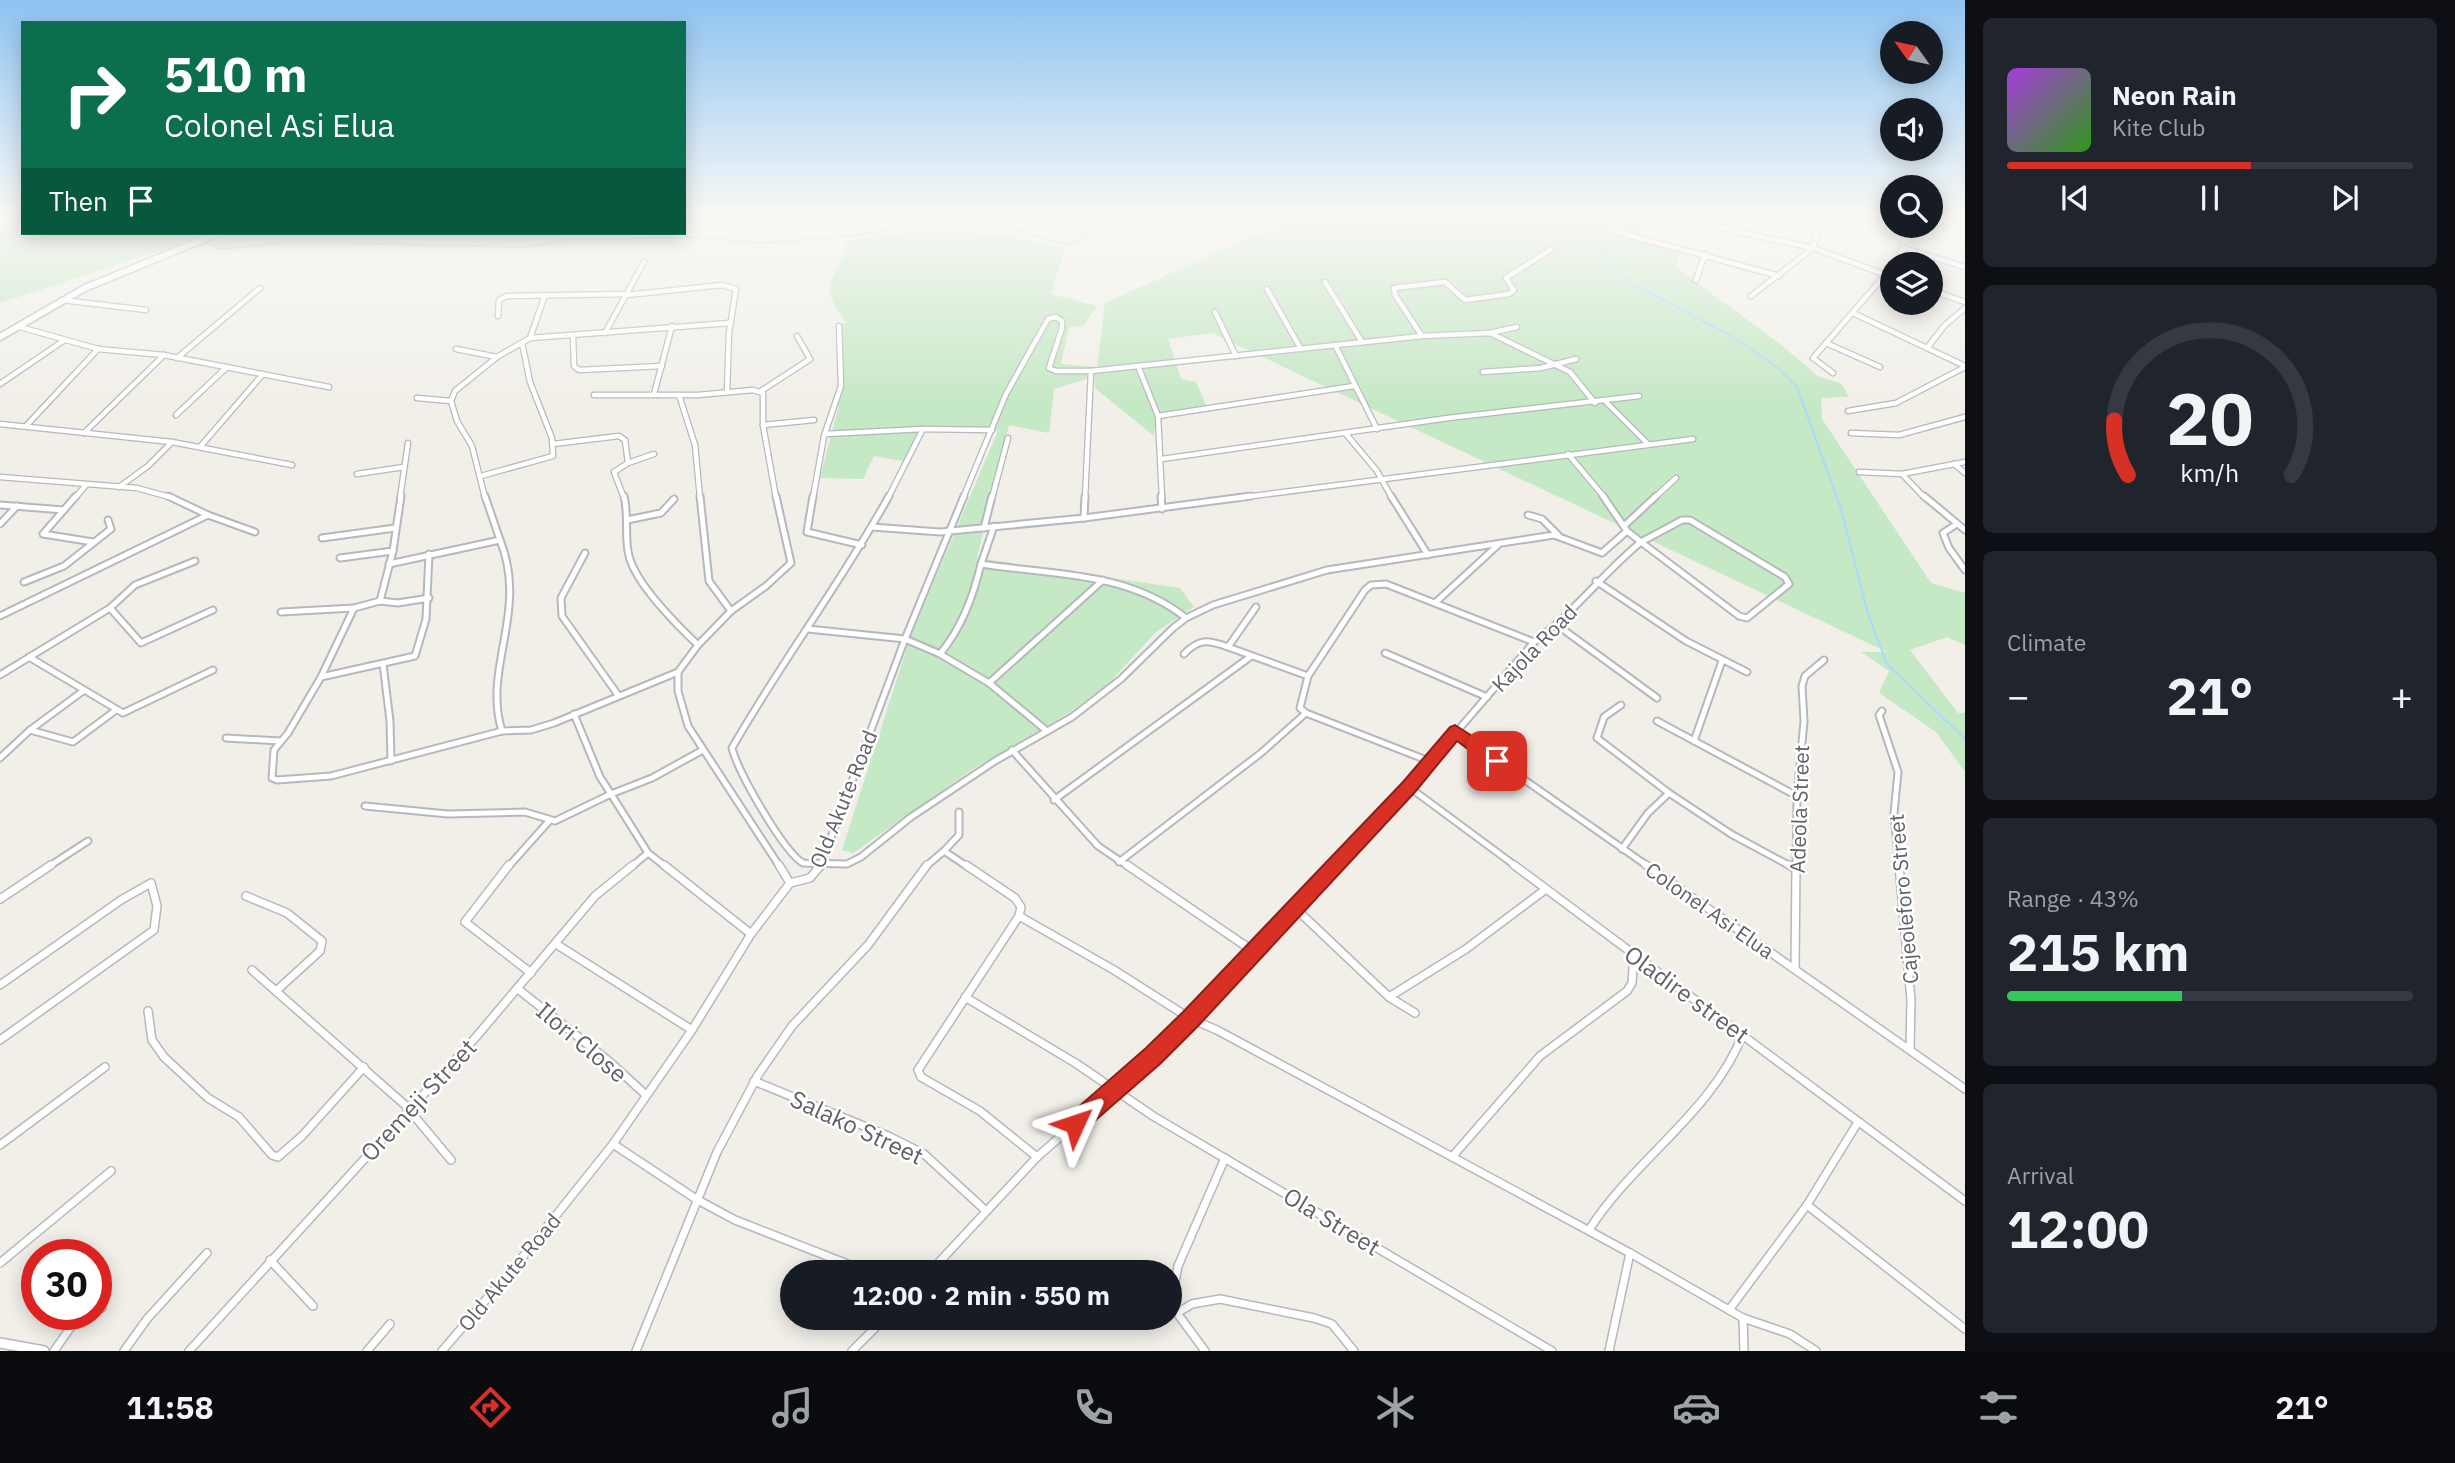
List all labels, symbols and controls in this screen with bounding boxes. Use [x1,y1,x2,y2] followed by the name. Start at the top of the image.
[1880,21,1942,84] north arrow
[1880,21,1943,315] map controls
[164,42,308,105] text: 510 m
[49,49,140,140] icon: right
[2112,78,2237,112] text: Neon Rain
[1880,98,1943,161] button: sound
[164,104,395,146] text: Colonel Asi Elua
[2112,112,2205,142] text: Kite Club
[1880,175,1943,238] button: search
[2056,179,2094,217] icon: previous
[2191,179,2229,217] icon: pause
[2326,179,2364,217] icon: next
[122,182,160,220] icon: arrive
[49,184,108,218] text: Then
[1880,252,1943,315] button: layers
[2166,370,2254,465] text: 20
[2181,456,2239,489] text: km/h
[1485,598,1583,698] street label: Kajola Road
[2007,627,2086,657] text: Climate
[2167,662,2253,729] text: 21°
[2007,671,2030,720] text: −
[2390,671,2413,720] text: +
[803,726,883,872] street label: Old Akute Road
[1467,731,1527,791] pin
[1478,742,1516,780] icon: arrive
[1783,744,1815,874] street label: Adeola Street
[1882,813,1924,985] street label: Cajeoleforo Street
[1640,855,1780,965] street label: Colonel Asi Elua
[2007,883,2139,913] text: Range · 43%
[2007,918,2189,985] text: 215 km
[1618,938,1756,1050] street label: Oladire street
[530,994,634,1090] street label: Ilori Close
[353,1032,483,1168] street label: Oremeji Street
[785,1082,929,1172] street label: Salako Street
[1038,1087,1112,1161] position arrow
[2007,1160,2074,1190] text: Arrival
[1278,1180,1386,1262] street label: Ola Street
[2007,1195,2149,1262] text: 12:00
[451,1207,567,1337] street label: Old Akute Road
[21,1239,112,1330] speed limit sign: 30
[852,1278,1110,1312] text: 12:00 · 2 min · 550 m
[466,1383,515,1432] icon: directions
[768,1383,817,1432] icon: music
[1069,1383,1118,1432] icon: phone
[1371,1383,1420,1432] icon: climate
[1672,1383,1721,1432] icon: car
[1974,1383,2023,1432] icon: filters
[126,1386,214,1428] text: 11:58
[2275,1386,2329,1428] text: 21°

